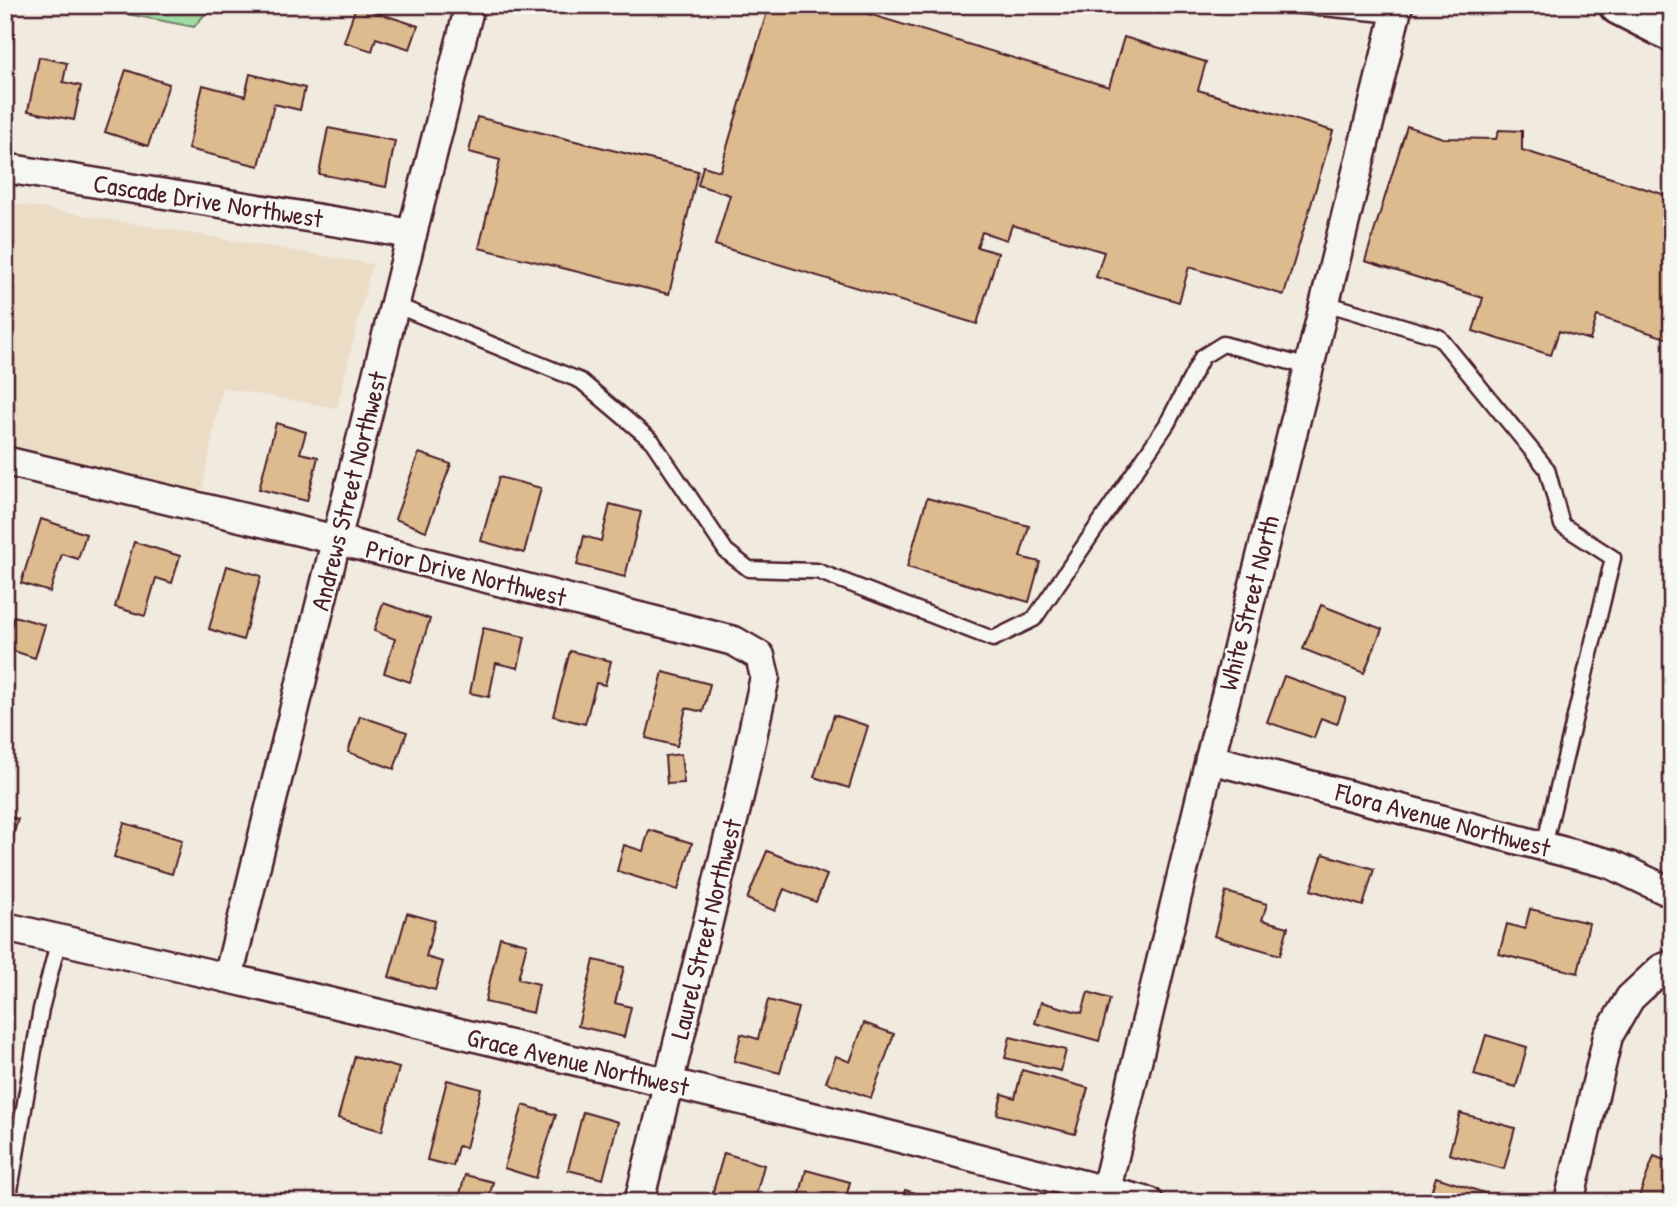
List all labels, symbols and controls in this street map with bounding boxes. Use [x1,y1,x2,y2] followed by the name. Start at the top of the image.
[91,165,326,236] street label: Cascade Drive Northwest
[302,367,395,614] street label: Andrews Street Northwest
[1210,512,1287,694] street label: White Street North
[362,531,571,615] street label: Prior Drive Northwest
[1331,774,1555,865] street label: Flora Avenue Northwest
[661,814,750,1043] street label: Laurel Street Northwest
[464,1019,693,1104] street label: Grace Avenue Northwest

